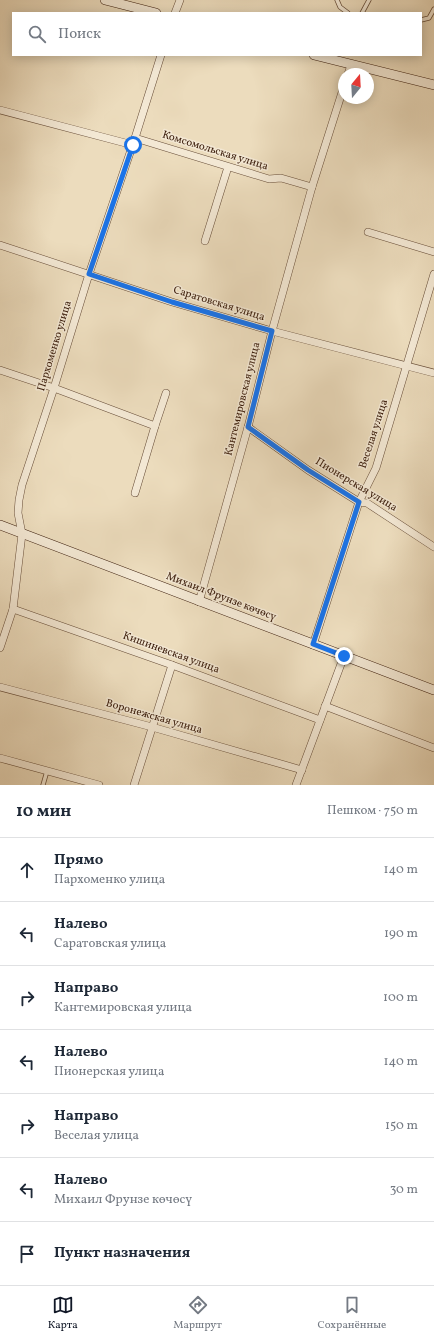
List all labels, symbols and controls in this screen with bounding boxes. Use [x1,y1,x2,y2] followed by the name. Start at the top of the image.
[12,12,422,56] search box
[26,23,48,45] icon: search
[58,24,101,45] text: Поиск
[338,68,374,104] north arrow
[160,128,270,174] street label: Комсомольская улица
[124,136,142,154] route start
[171,283,267,325] street label: Саратовская улица
[34,298,76,393] street label: Пархоменко улица
[222,340,265,457] street label: Кантемировская улица
[356,397,392,471] street label: Веселая улица
[312,455,400,516] street label: Пионерская улица
[164,569,278,625] street label: Михаил Фрунзе көчөсү
[121,629,222,678] street label: Кишиневская улица
[335,647,353,665] route end
[104,696,205,738] street label: Воронежская улица
[16,800,71,823] text: 10 мин
[327,802,418,820] text: Пешком · 750 m
[54,850,103,871] text: Прямо
[16,859,38,881] icon: ahead
[384,861,418,879] text: 140 m
[54,871,165,889] text: Пархоменко улица
[54,914,108,935] text: Налево
[16,923,38,945] icon: left
[384,925,418,943] text: 190 m
[54,935,166,953] text: Саратовская улица
[54,978,118,999] text: Направо
[16,987,38,1009] icon: right
[383,989,418,1007] text: 100 m
[54,999,192,1017] text: Кантемировская улица
[54,1042,108,1063] text: Налево
[16,1051,38,1073] icon: left
[384,1053,418,1071] text: 140 m
[54,1063,164,1081] text: Пионерская улица
[54,1106,118,1127] text: Направо
[16,1115,38,1137] icon: right
[385,1117,418,1135] text: 150 m
[54,1127,139,1145] text: Веселая улица
[54,1170,108,1191] text: Налево
[16,1179,38,1201] icon: left
[390,1181,418,1199] text: 30 m
[54,1191,192,1209] text: Михаил Фрунзе көчөсү
[16,1243,38,1265] icon: arrive
[54,1243,190,1264] text: Пункт назначения
[48,1294,78,1333] tab: Карта
[173,1294,222,1333] tab: Маршрут
[318,1294,386,1333] tab: Сохранённые

